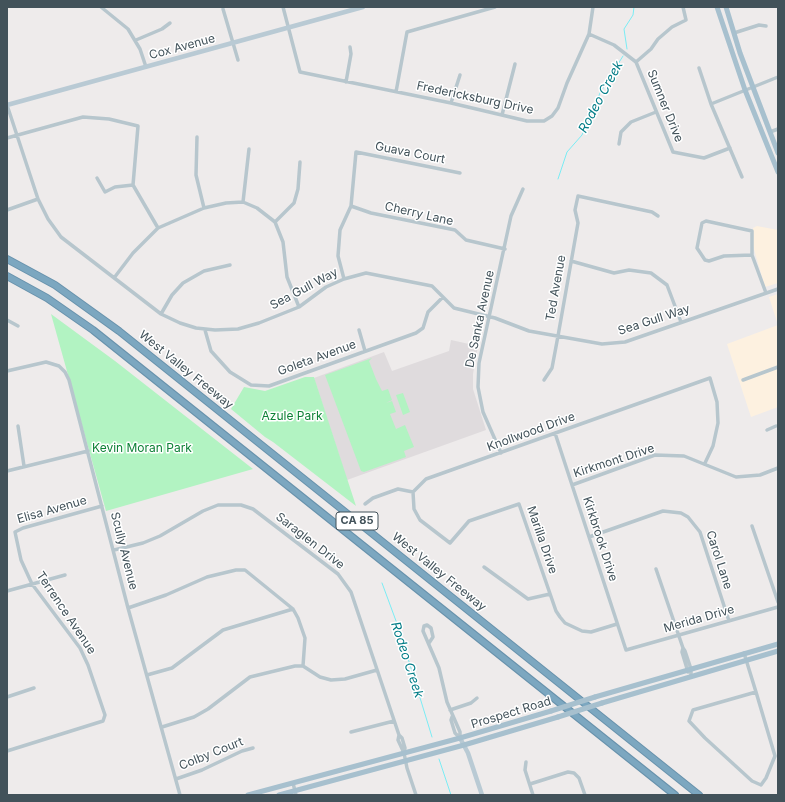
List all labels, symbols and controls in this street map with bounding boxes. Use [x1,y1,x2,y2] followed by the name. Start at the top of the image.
[147,31,217,63] street label: Cox Avenue
[576,58,626,136] water label: Rodeo Creek
[644,68,686,144] street label: Sumner Drive
[415,79,535,117] street label: Fredericksburg Drive
[374,139,446,167] street label: Guava Court
[383,199,455,229] street label: Cherry Lane
[543,254,569,322] street label: Ted Avenue
[268,265,340,313] street label: Sea Gull Way
[463,269,497,369] street label: De Sanka Avenue
[616,302,692,338] street label: Sea Gull Way
[136,328,236,412] street label: West Valley Freeway
[276,337,358,379] street label: Goleta Avenue
[262,409,322,423] park label: Azule Park
[485,409,577,455] street label: Knollwood Drive
[92,441,192,455] park label: Kevin Moran Park
[572,441,656,481] street label: Kirkmont Drive
[16,493,88,527] street label: Elisa Avenue
[580,495,620,583] street label: Kirkbrook Drive
[524,504,560,576] street label: Marilla Drive
[273,510,347,572] street label: Saraglen Drive
[107,511,141,591] street label: Scully Avenue
[336,512,378,530] road number: CA 85
[703,529,735,591] street label: Carol Lane
[389,530,489,614] street label: West Valley Freeway
[33,569,99,657] street label: Terrence Avenue
[662,602,736,636] street label: Merida Drive
[387,620,427,700] water label: Rodeo Creek
[469,694,553,732] street label: Prospect Road
[177,735,245,773] street label: Colby Court

